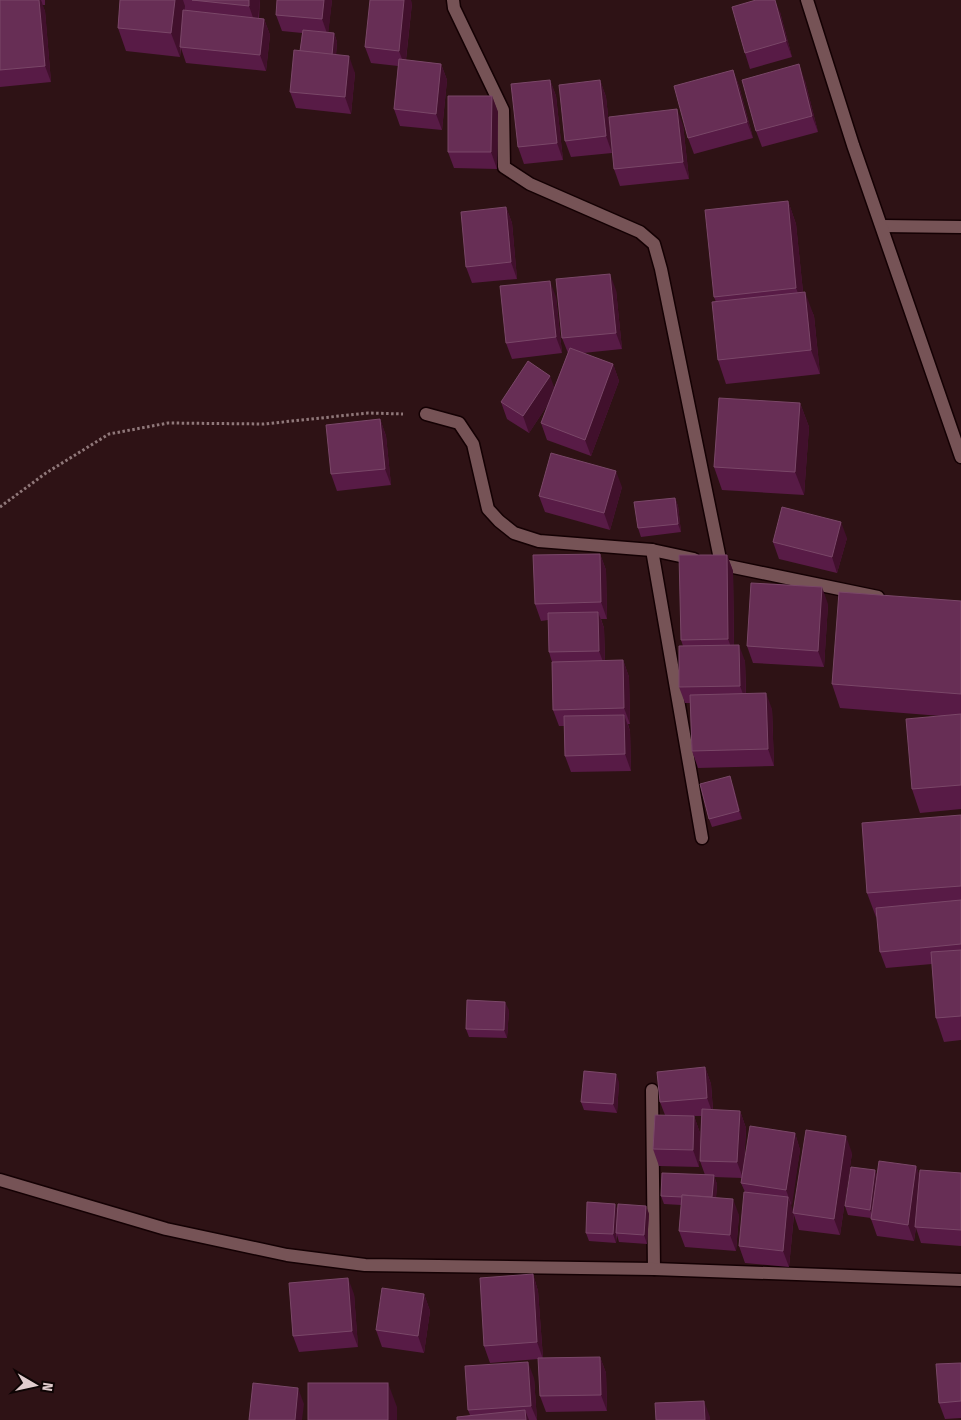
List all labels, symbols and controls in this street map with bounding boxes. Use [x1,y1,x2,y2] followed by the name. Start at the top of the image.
[10,1360,60,1410] north arrow
[38,1381,56,1392] text: N

